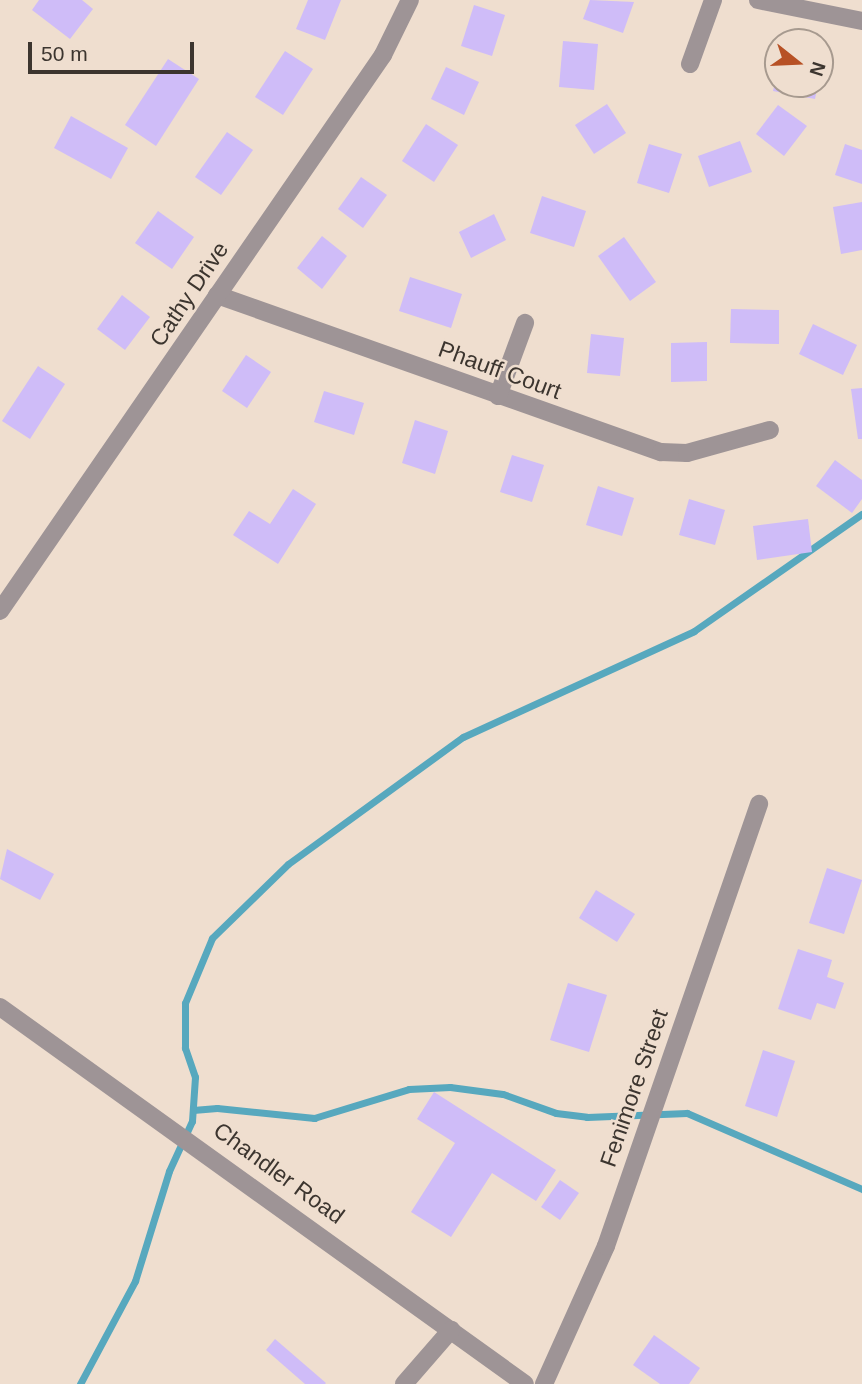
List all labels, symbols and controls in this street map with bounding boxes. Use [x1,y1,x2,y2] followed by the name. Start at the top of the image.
[32,28,198,72] scale bar
[764,28,834,98] north arrow
[41,42,88,65] text: 50 m
[805,59,830,79] text: N
[144,236,234,352] street label: Cathy Drive
[435,335,565,405] street label: Phauff Court
[594,1006,674,1170] street label: Fenimore Street
[208,1116,350,1230] street label: Chandler Road

